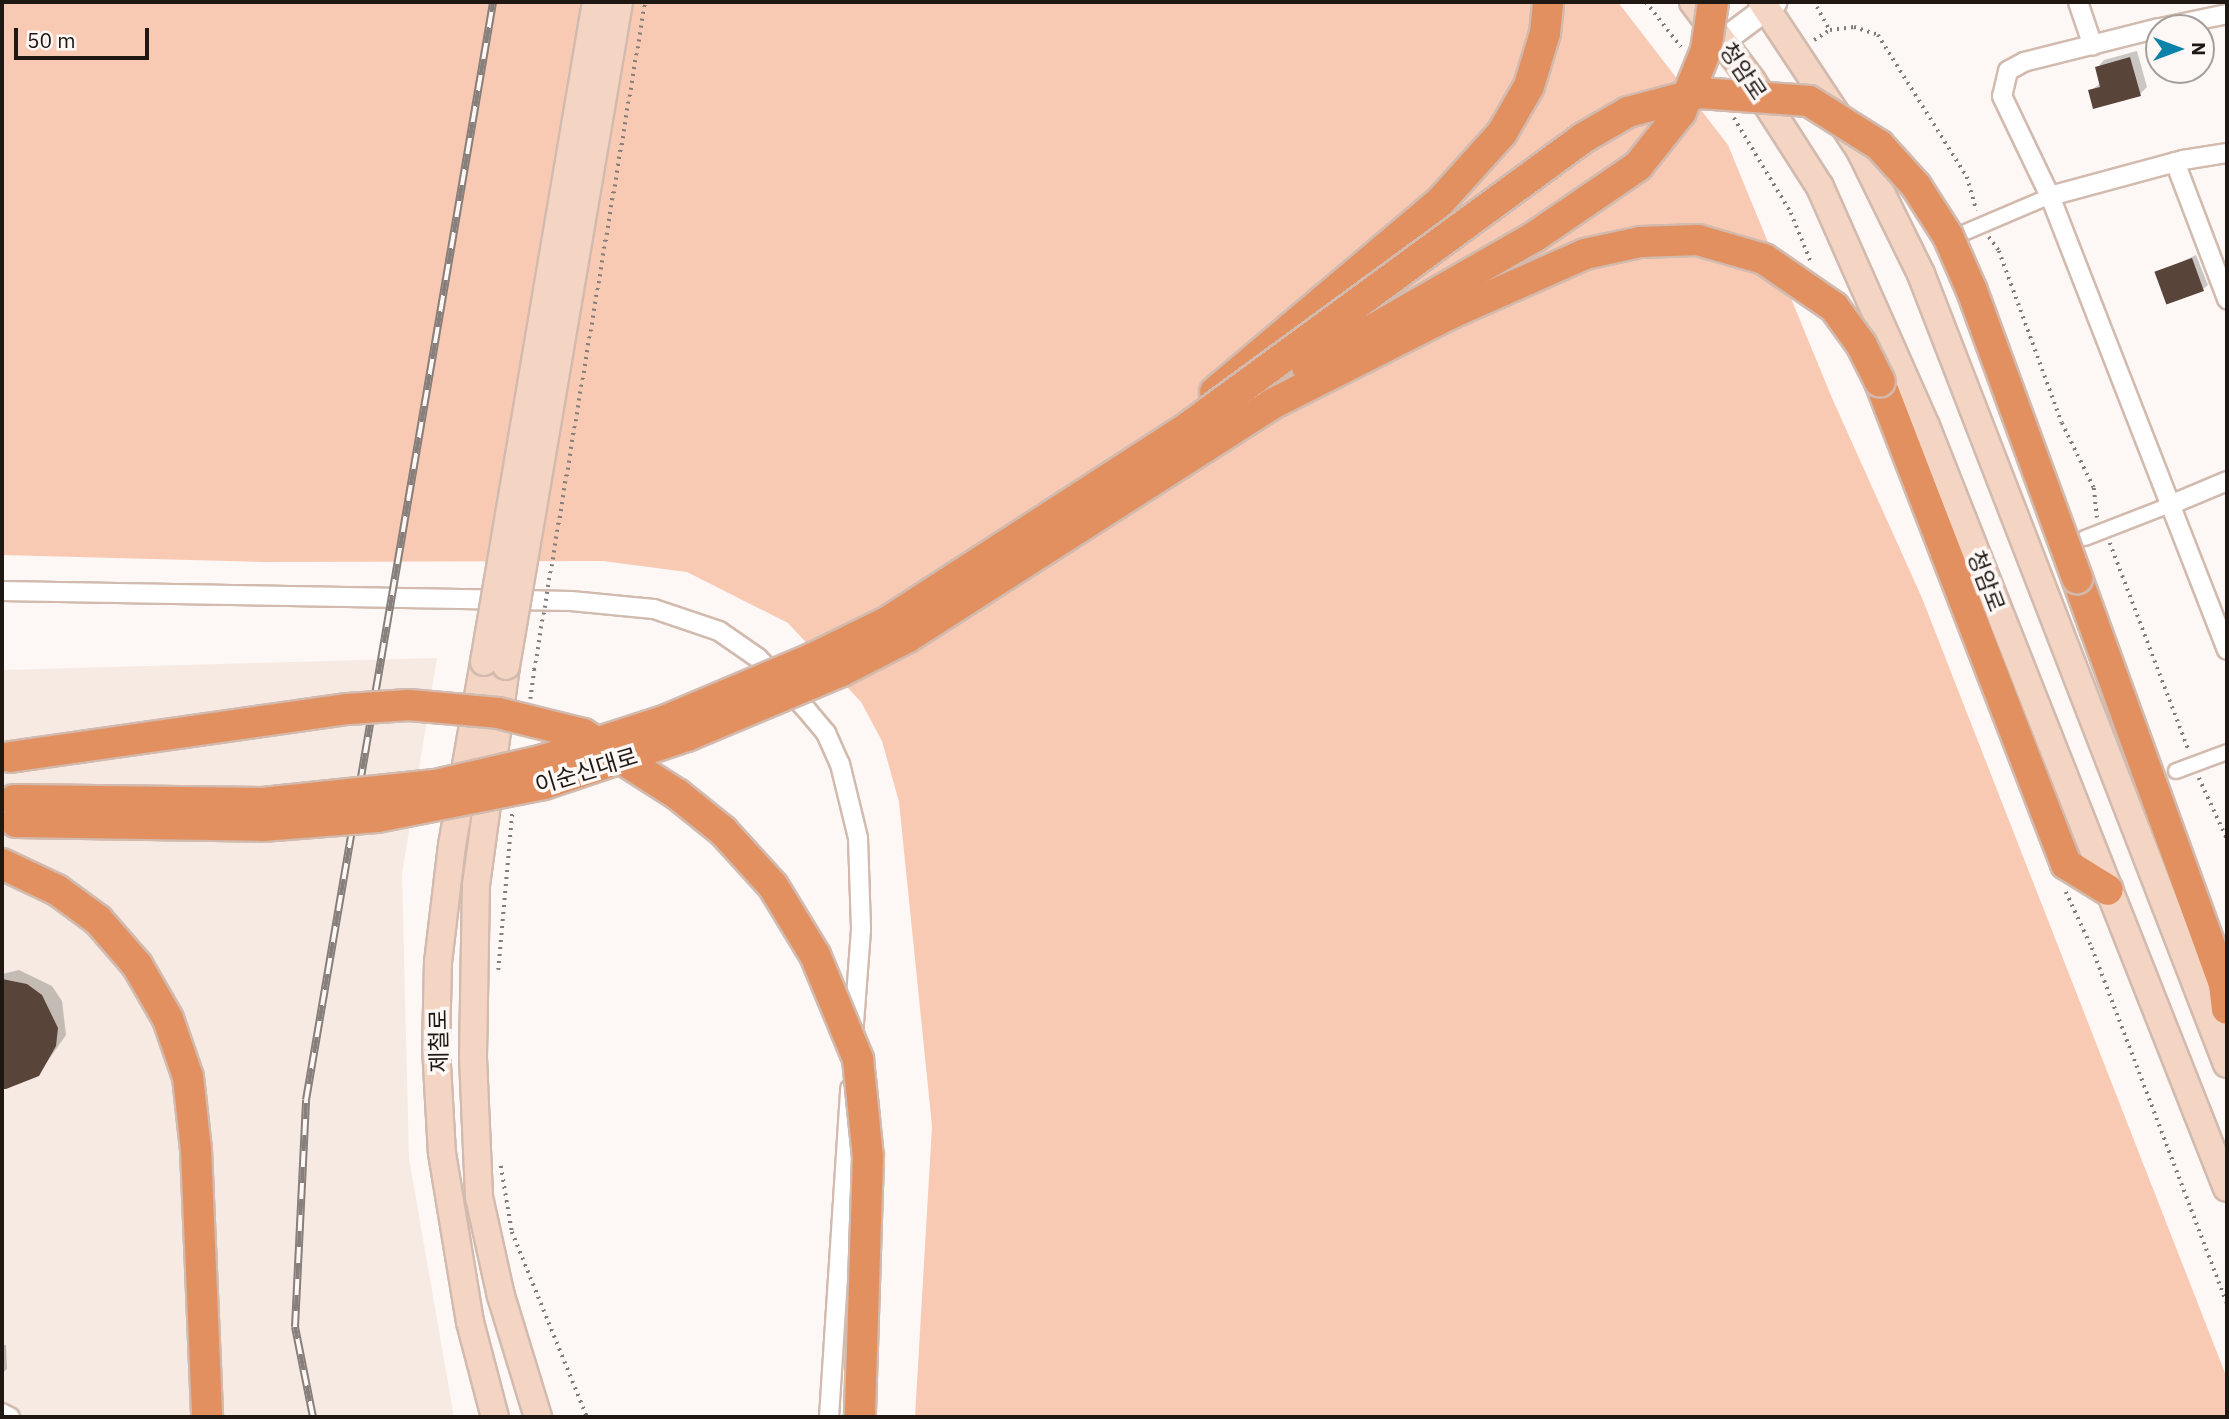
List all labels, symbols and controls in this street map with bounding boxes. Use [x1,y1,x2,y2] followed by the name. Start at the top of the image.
[18,14,152,58] scale bar
[2145,14,2215,84] north arrow
[27,26,76,54] text: 50 m
[1715,37,1773,105] street label: 청암로
[2187,42,2211,56] text: N
[1963,546,2011,616] street label: 청암로
[531,741,641,799] street label: 이순신대로
[424,1009,452,1073] street label: 제철로

